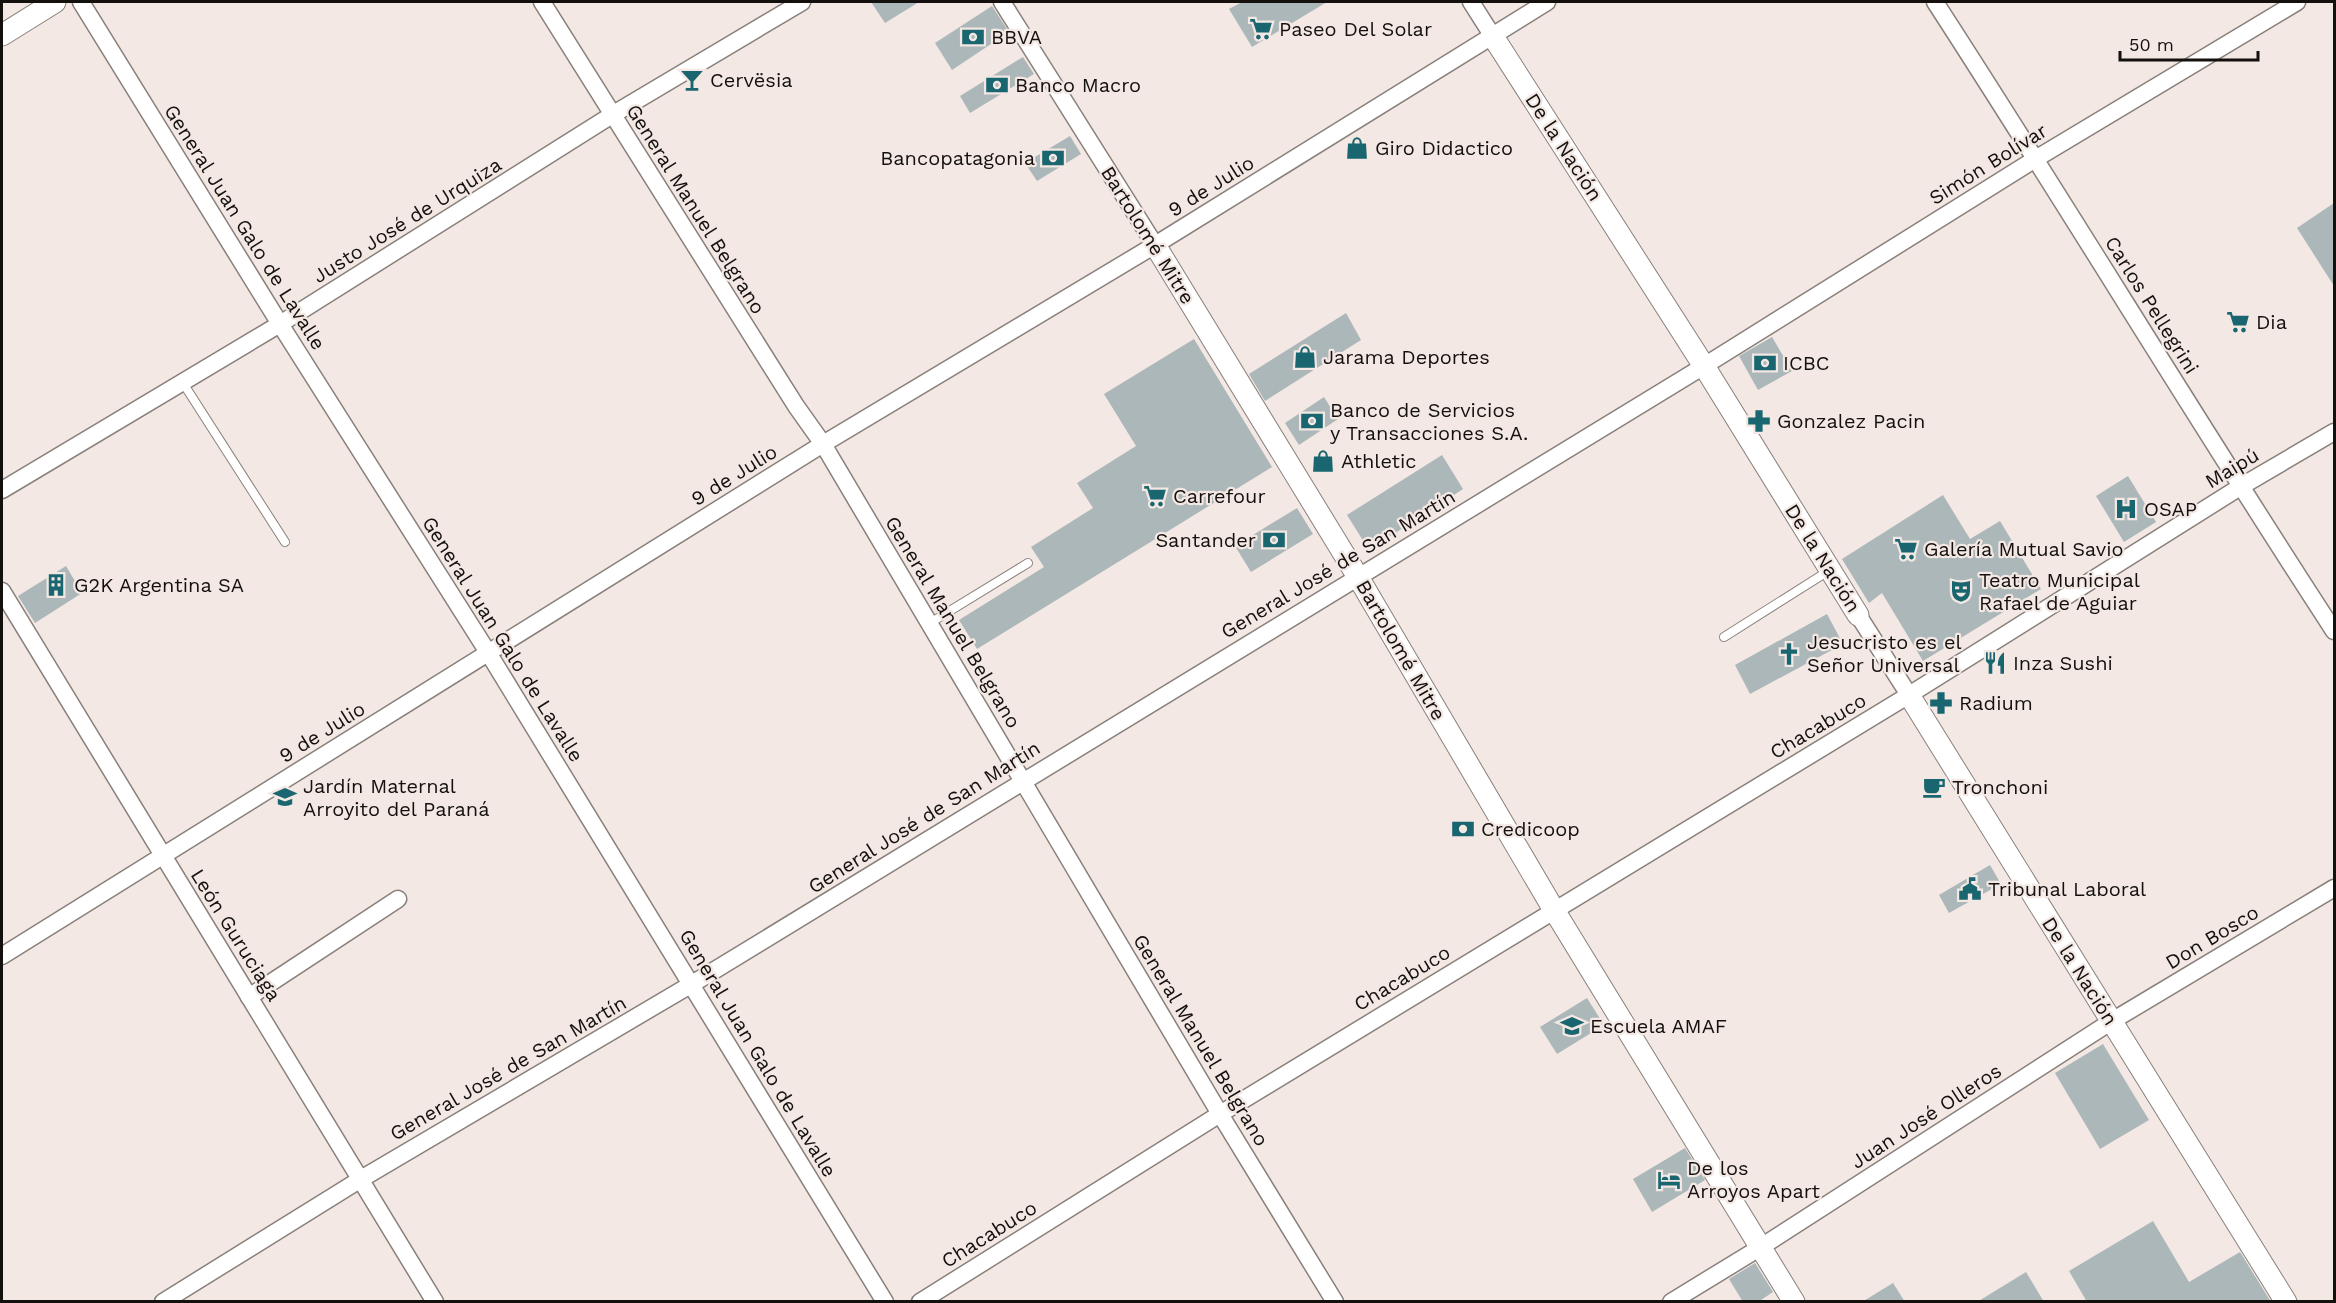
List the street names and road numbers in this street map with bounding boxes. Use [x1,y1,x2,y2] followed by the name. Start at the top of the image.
[1520,89,1608,205] street label: De la Nación
[159,100,331,354] street label: General Juan Galo de Lavalle
[621,100,771,318] street label: General Manuel Belgrano
[1925,118,2051,210] street label: Simón Bolívar
[1164,150,1258,222] street label: 9 de Julio
[308,152,506,288] street label: Justo José de Urquiza
[1096,162,1200,308] street label: Bartolomé Mitre
[2100,232,2204,378] street label: Carlos Pellegrini
[687,439,781,511] street label: 9 de Julio
[2201,443,2263,493] street label: Maipú
[1217,484,1459,644] street label: General José de San Martín
[1780,499,1866,617] street label: De la Nación
[417,512,589,766] street label: General Juan Galo de Lavalle
[880,512,1026,732] street label: General Manuel Belgrano
[1351,576,1451,724] street label: Bartolomé Mitre
[1766,688,1870,764] street label: Chacabuco
[275,696,369,768] street label: 9 de Julio
[804,736,1044,898] street label: General José de San Martín
[186,864,286,1006] street label: León Guruciaga
[2161,900,2263,974] street label: Don Bosco
[2037,912,2123,1030] street label: De la Nación
[674,925,842,1181] street label: General Juan Galo de Lavalle
[1128,930,1274,1150] street label: General Manuel Belgrano
[1350,940,1454,1016] street label: Chacabuco
[386,990,630,1146] street label: General José de San Martín
[1846,1058,2006,1174] street label: Juan José Olleros
[937,1195,1041,1273] street label: Chacabuco

